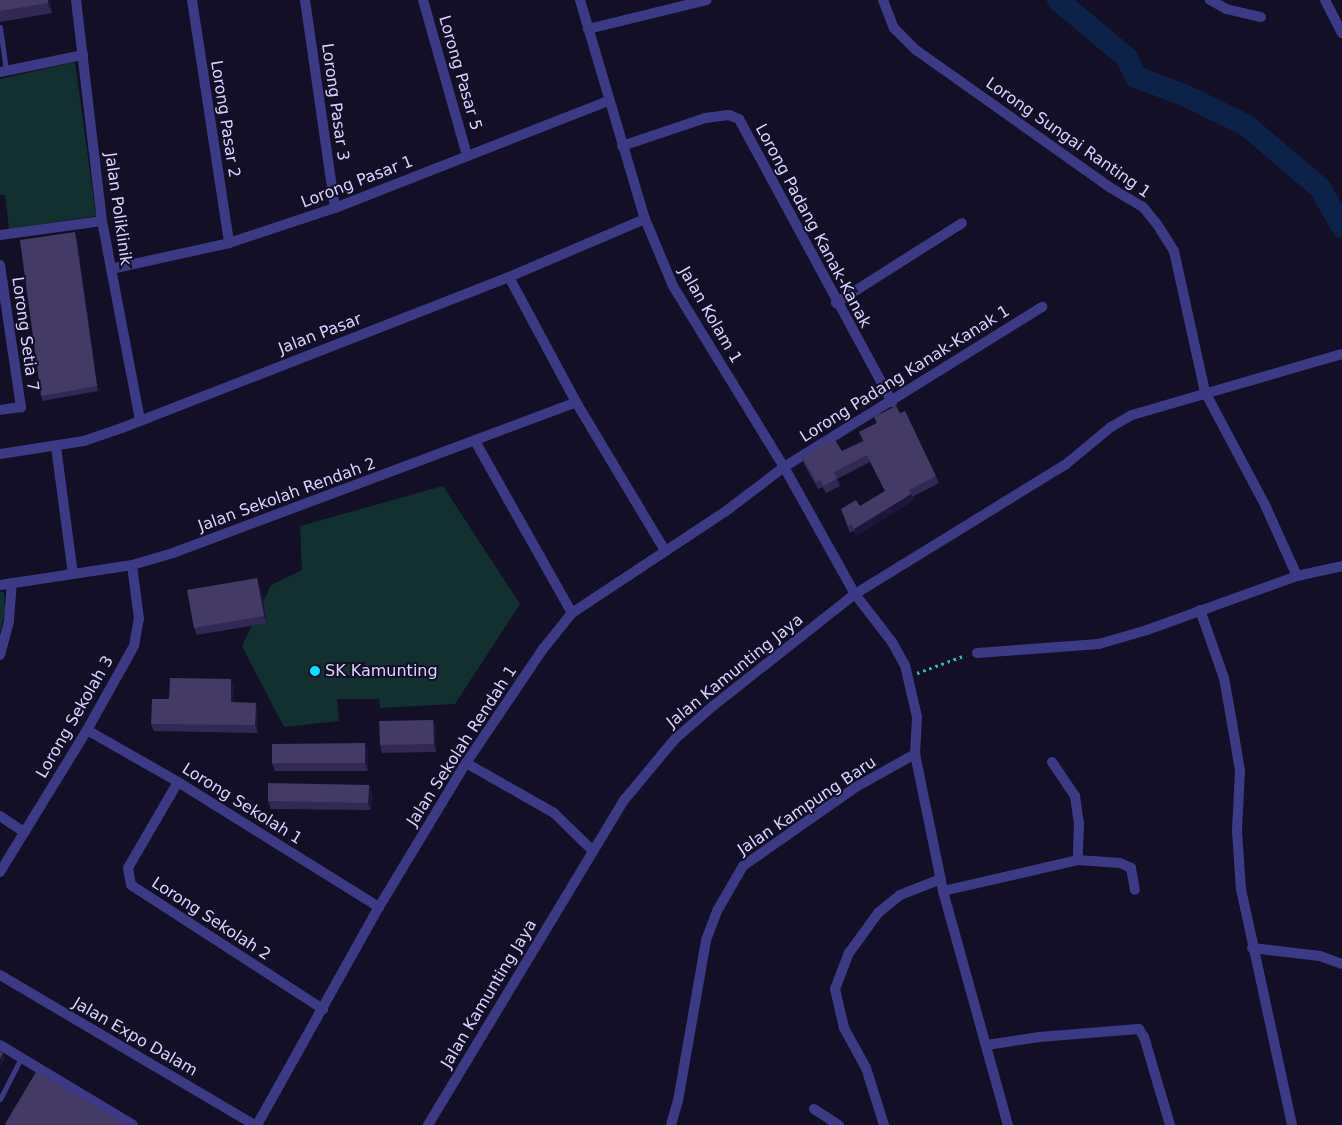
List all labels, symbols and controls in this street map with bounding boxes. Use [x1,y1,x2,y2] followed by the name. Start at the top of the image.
[434,13,486,133] street label: Lorong Pasar 5
[317,42,353,162] street label: Lorong Pasar 3
[206,59,244,179] street label: Lorong Pasar 2
[982,74,1154,202] street label: Lorong Sungai Ranting 1
[751,121,875,331] street label: Lorong Padang Kanak-Kanak
[101,151,135,267] street label: Jalan Poliklinik
[298,152,416,212] street label: Lorong Pasar 1
[675,263,745,367] street label: Jalan Kolam 1
[7,275,43,393] street label: Lorong Setia 7
[797,301,1013,447] street label: Lorong Padang Kanak-Kanak 1
[276,309,364,359] street label: Jalan Pasar
[196,454,378,536] street label: Jalan Sekolah Rendah 2
[663,610,807,732] street label: Jalan Kamunting Jaya
[32,652,118,782] street label: Lorong Sekolah 3
[325,661,438,681] place label: SK Kamunting
[403,662,521,830] street label: Jalan Sekolah Rendah 1
[309,665,321,677] marker: SK Kamunting
[734,753,880,859] street label: Jalan Kampung Baru
[178,759,306,849] street label: Lorong Sekolah 1
[148,873,274,965] street label: Lorong Sekolah 2
[437,916,541,1072] street label: Jalan Kamunting Jaya
[69,994,201,1080] street label: Jalan Expo Dalam

